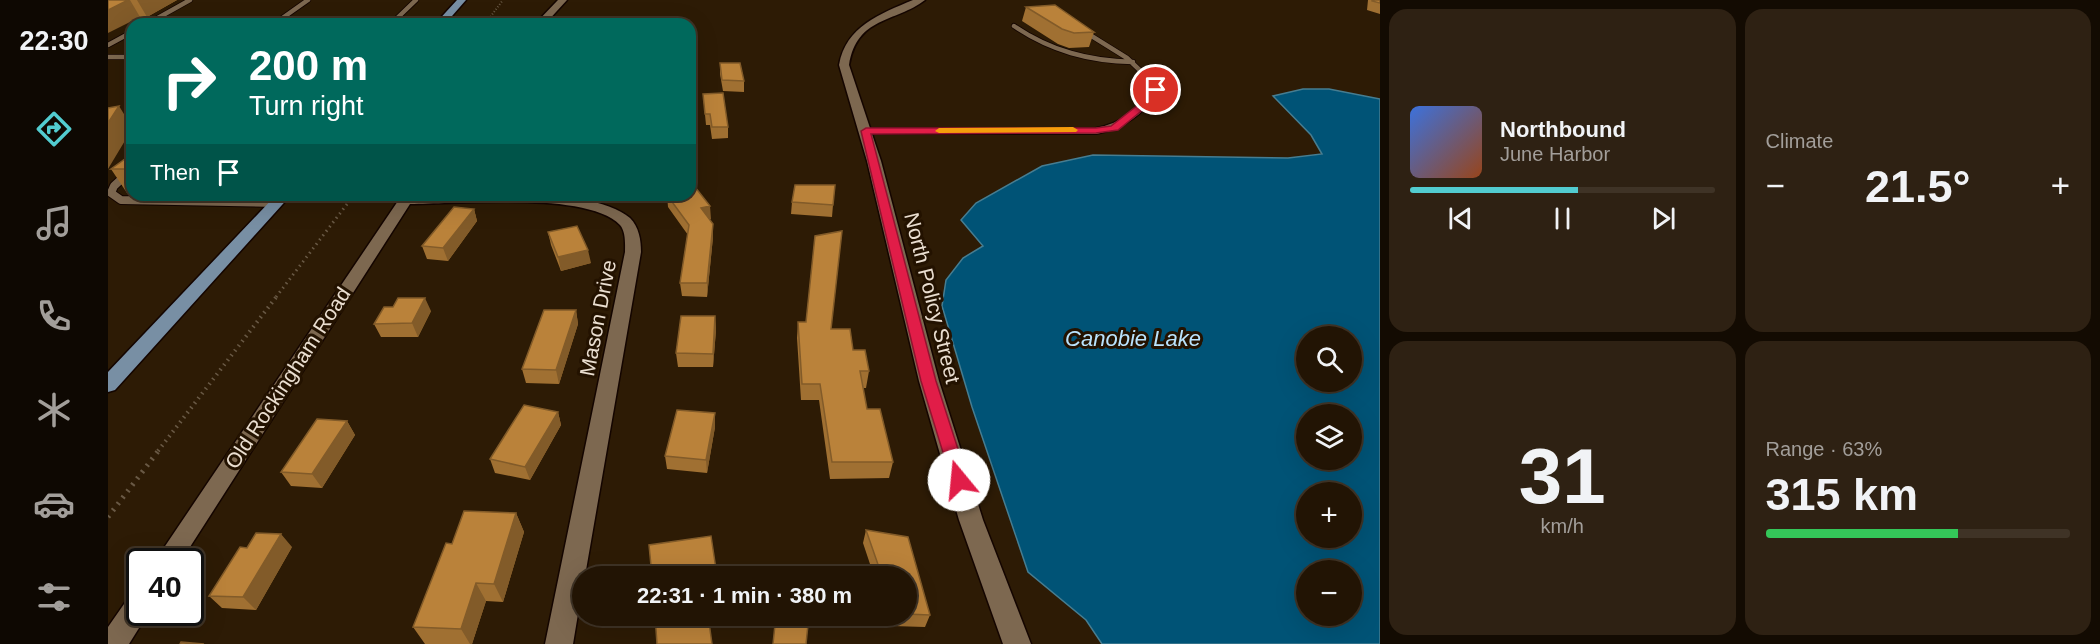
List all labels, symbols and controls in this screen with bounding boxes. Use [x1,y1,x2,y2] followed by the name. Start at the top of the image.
[19,26,89,56] text: 22:30
[150,42,228,120] icon: right
[249,42,368,89] text: 200 m
[1130,64,1181,115] pin
[1139,73,1172,106] icon: arrive
[249,91,364,121] text: Turn right
[33,108,75,150] icon: directions
[1500,117,1626,142] text: Northbound
[1766,130,1833,152] text: Climate
[1500,143,1610,165] text: June Harbor
[212,156,245,189] icon: arrive
[150,160,200,185] text: Then
[1865,161,1971,212] text: 21.5°
[1766,167,1785,204] text: −
[2051,167,2070,204] text: +
[33,202,75,244] icon: music
[1444,202,1477,235] icon: previous
[1546,202,1579,235] icon: pause
[1647,202,1680,235] icon: next
[900,210,965,386] street label: North Policy Street
[575,258,620,378] street label: Mason Drive
[220,283,355,473] street label: Old Rockingham Road
[33,295,75,337] icon: phone
[1065,326,1201,351] water label: Canobie Lake
[1296,326,1362,626] map controls
[1296,326,1362,392] button: search
[33,389,75,431] icon: climate
[1296,404,1362,470] button: layers
[1519,432,1606,520] text: 31
[1766,438,1882,460] text: Range · 63%
[927,448,991,512] position arrow
[1766,469,1918,520] text: 315 km
[1296,482,1362,548] button: +
[33,483,75,525] icon: car
[1541,515,1584,537] text: km/h
[126,548,204,626] speed limit sign: 40
[1296,560,1362,626] button: −
[33,576,75,618] icon: filters
[637,583,852,608] text: 22:31 · 1 min · 380 m

